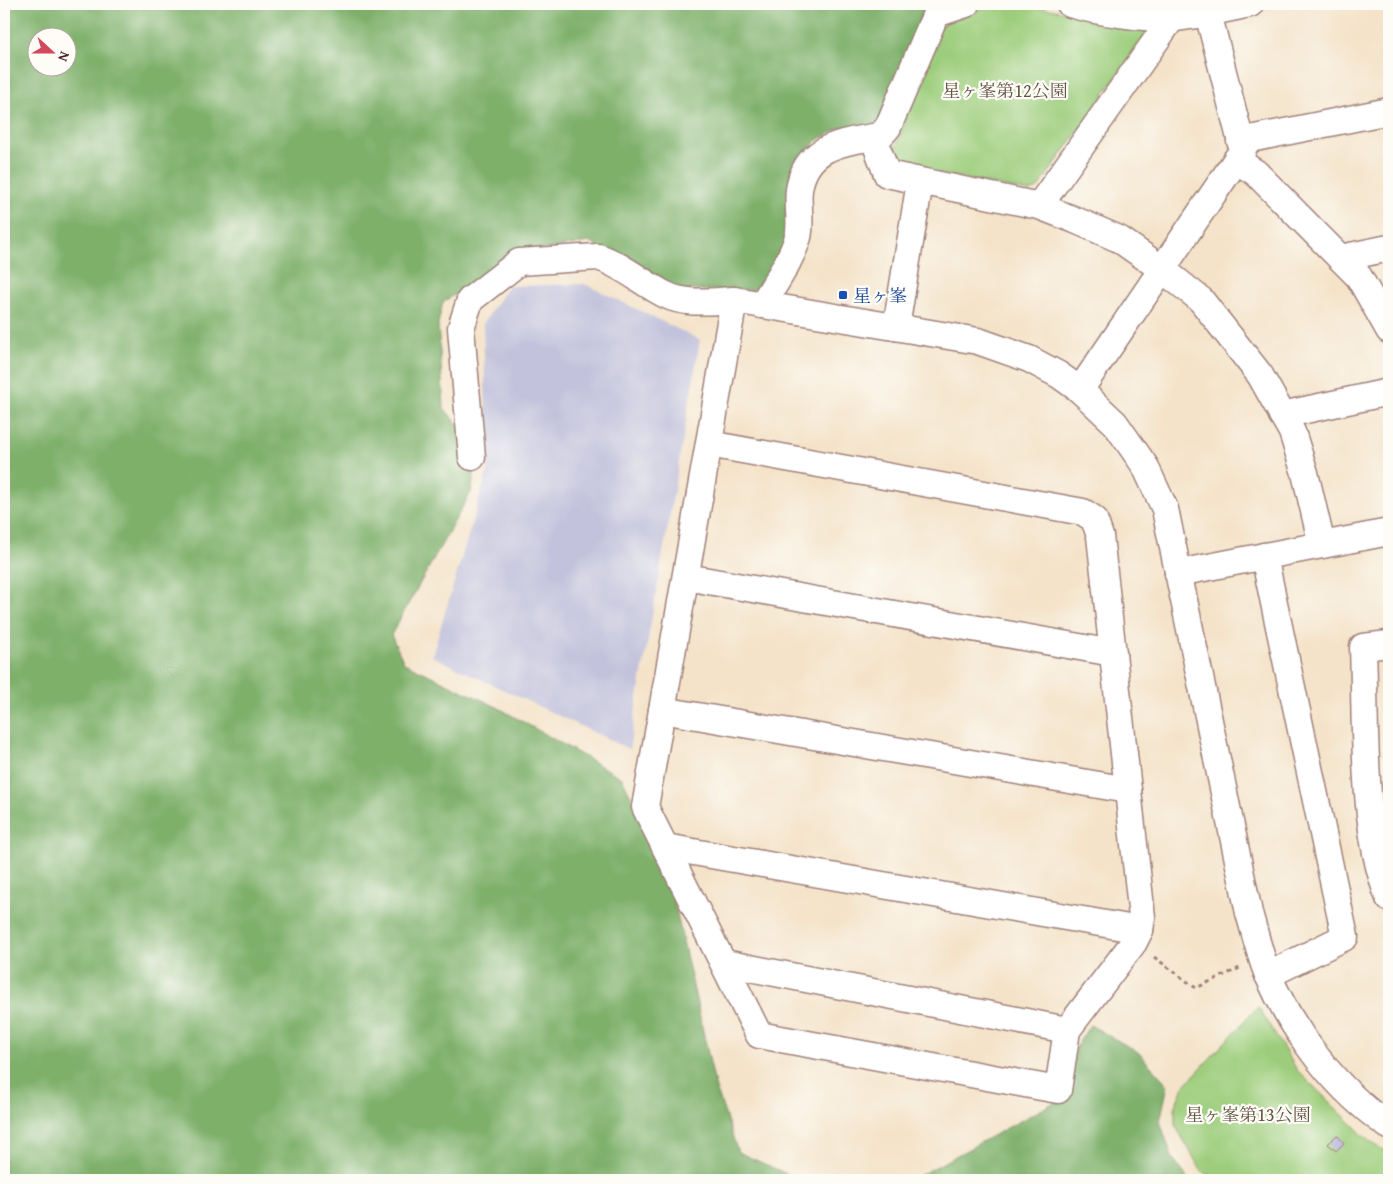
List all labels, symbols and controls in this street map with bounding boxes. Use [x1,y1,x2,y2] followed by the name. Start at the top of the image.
[28,28,78,78] north arrow
[53,49,75,65] text: N
[942,77,1068,104] park label: 星ヶ峯第12公園
[853,282,907,309] place label: 星ヶ峯
[837,289,849,301] marker: 星ヶ峯
[1185,1101,1311,1128] park label: 星ヶ峯第13公園

